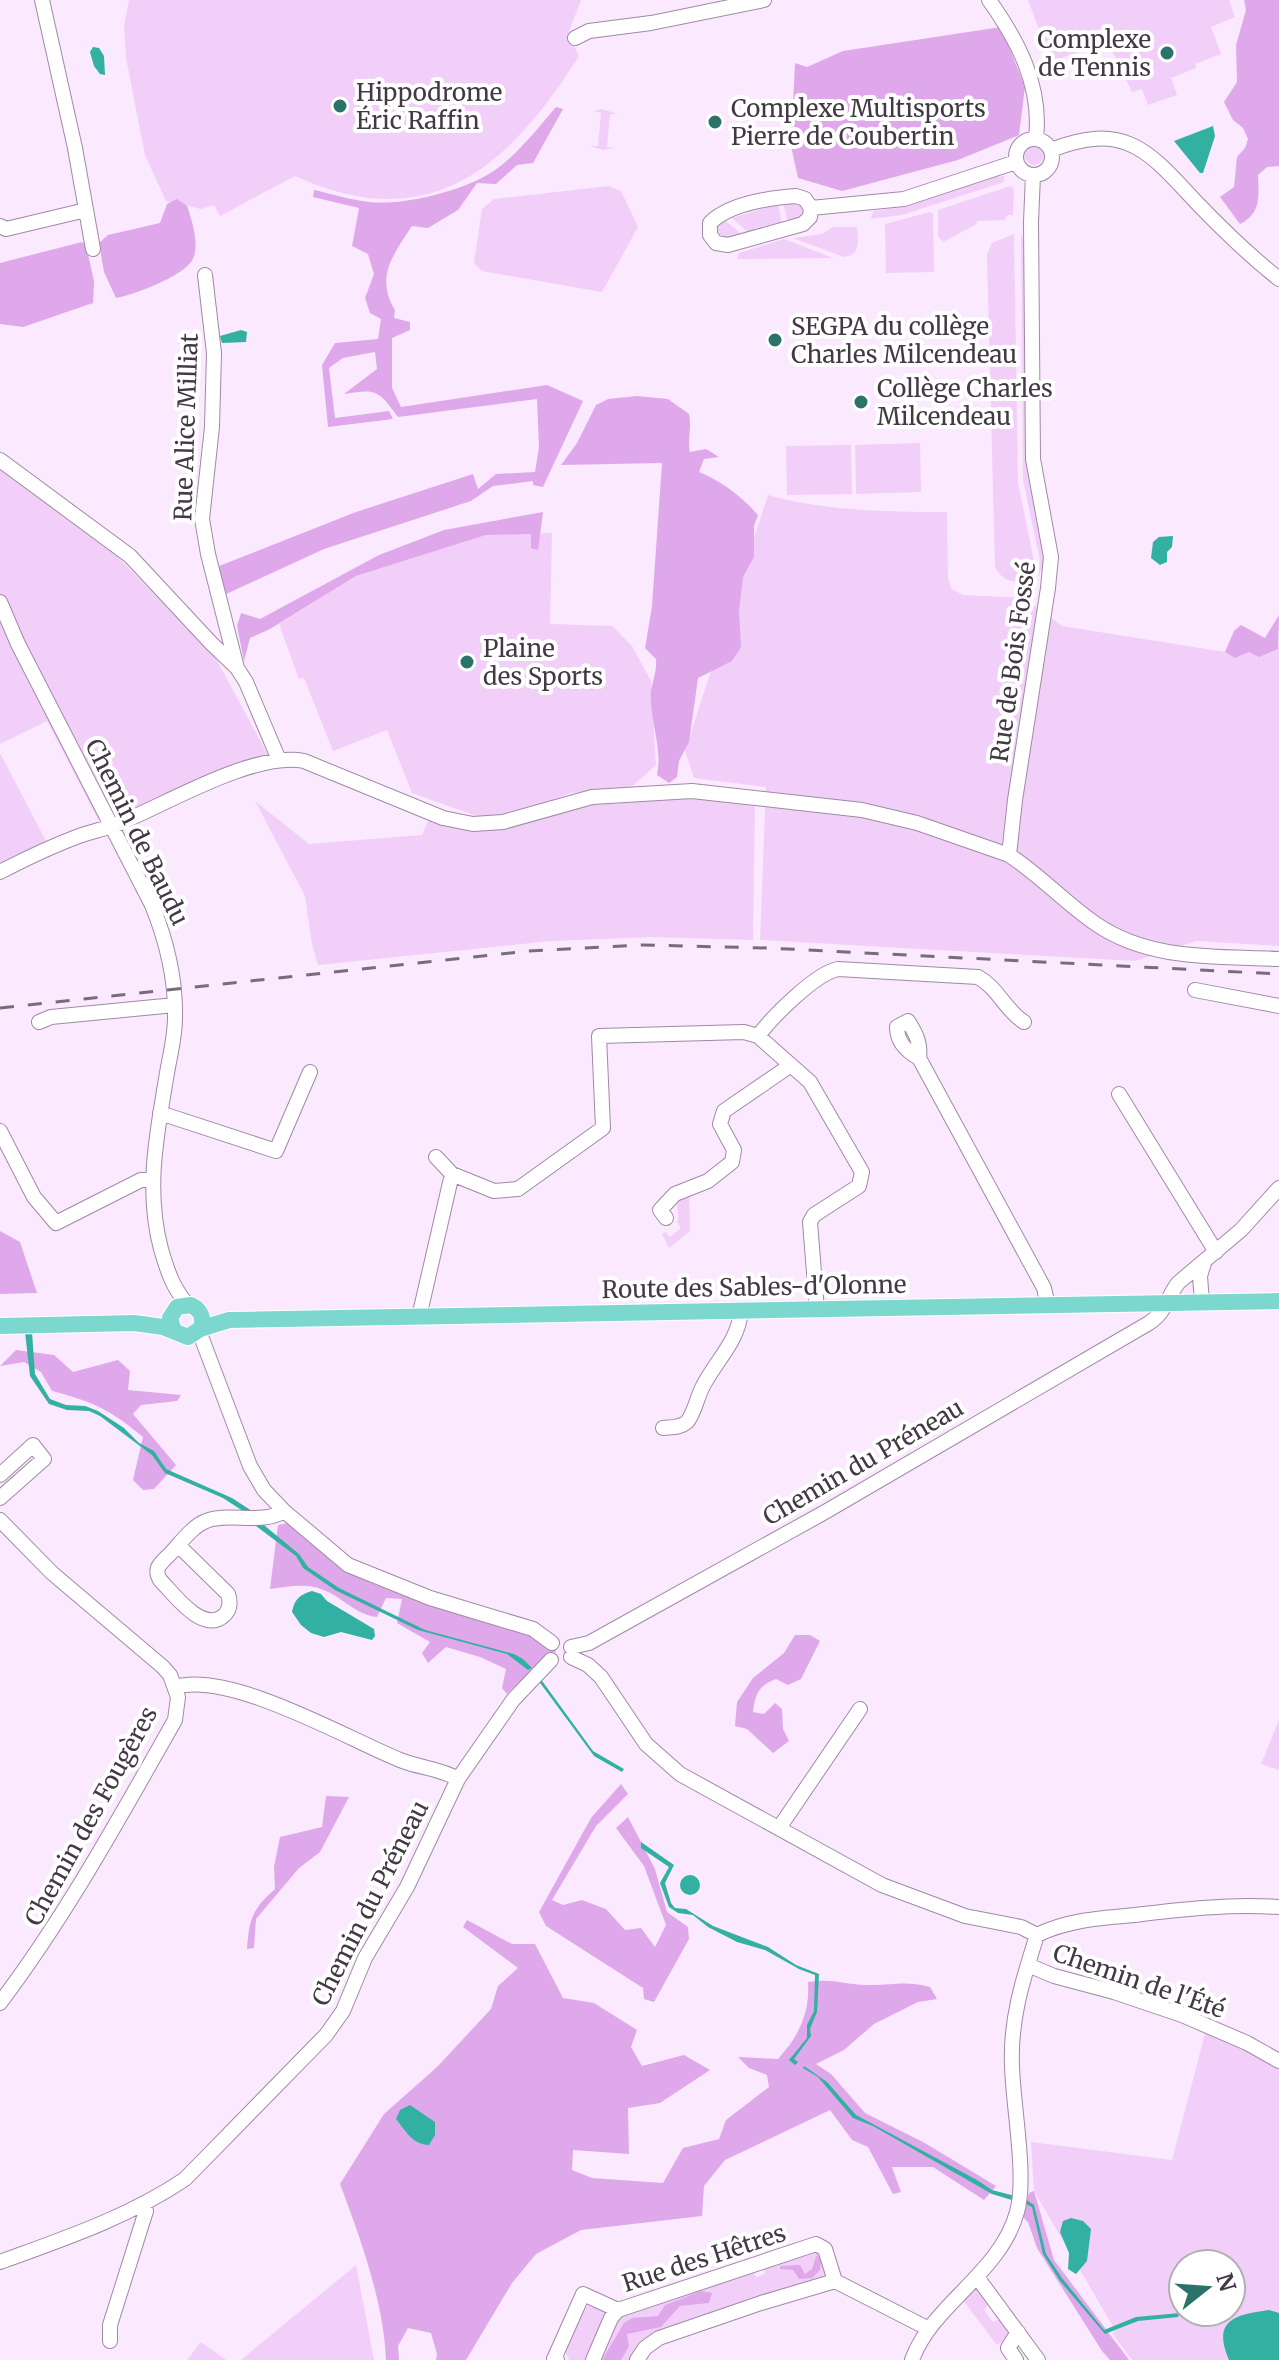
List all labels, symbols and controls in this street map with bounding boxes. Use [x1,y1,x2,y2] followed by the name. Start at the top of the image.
[1037,24,1151,83] place label: Complexe de Tennis
[1158,44,1176,62] marker: Complexe de Tennis
[356,77,502,136] place label: Hippodrome Éric Raffin
[731,93,986,152] place label: Complexe Multisports Pierre de Coubertin
[331,97,349,115] marker: Hippodrome Éric Raffin
[706,113,724,131] marker: Complexe Multisports Pierre de Coubertin
[791,311,1017,370] place label: SEGPA du collège Charles Milcendeau
[766,331,784,349] marker: SEGPA du collège Charles Milcendeau
[167,332,205,522] street label: Rue Alice Milliat
[877,373,1053,432] place label: Collège Charles Milcendeau
[852,393,870,411] marker: Collège Charles Milcendeau
[984,560,1042,764] street label: Rue de Bois Fossé
[483,633,603,692] place label: Plaine des Sports
[458,653,476,671] marker: Plaine des Sports
[78,734,196,930] street label: Chemin de Baudu
[601,1269,907,1305] street label: Route des Sables-d'Olonne
[757,1392,969,1532] street label: Chemin du Préneau
[18,1701,164,1931] street label: Chemin des Fougères
[305,1795,435,2011] street label: Chemin du Préneau
[1049,1936,1229,2025] street label: Chemin de l'Été
[618,2217,790,2299] street label: Rue des Hêtres
[1167,2248,1247,2328] north arrow
[1210,2270,1242,2295] text: N

